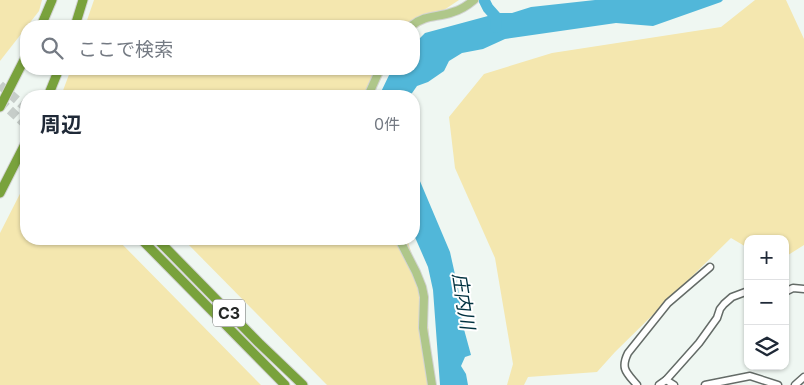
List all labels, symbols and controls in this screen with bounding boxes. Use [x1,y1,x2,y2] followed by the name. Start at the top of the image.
[20,20,420,75] search box
[38,34,66,62] icon: search
[78,38,173,61] text: ここで検索
[40,112,82,137] text: 周辺
[374,114,400,134] text: 0件
[744,235,789,370] map controls
[744,235,789,280] button: +
[448,271,480,333] water label: 庄内川
[744,280,789,325] button: −
[213,300,245,326] road number: C3
[744,325,789,370] button: layers

